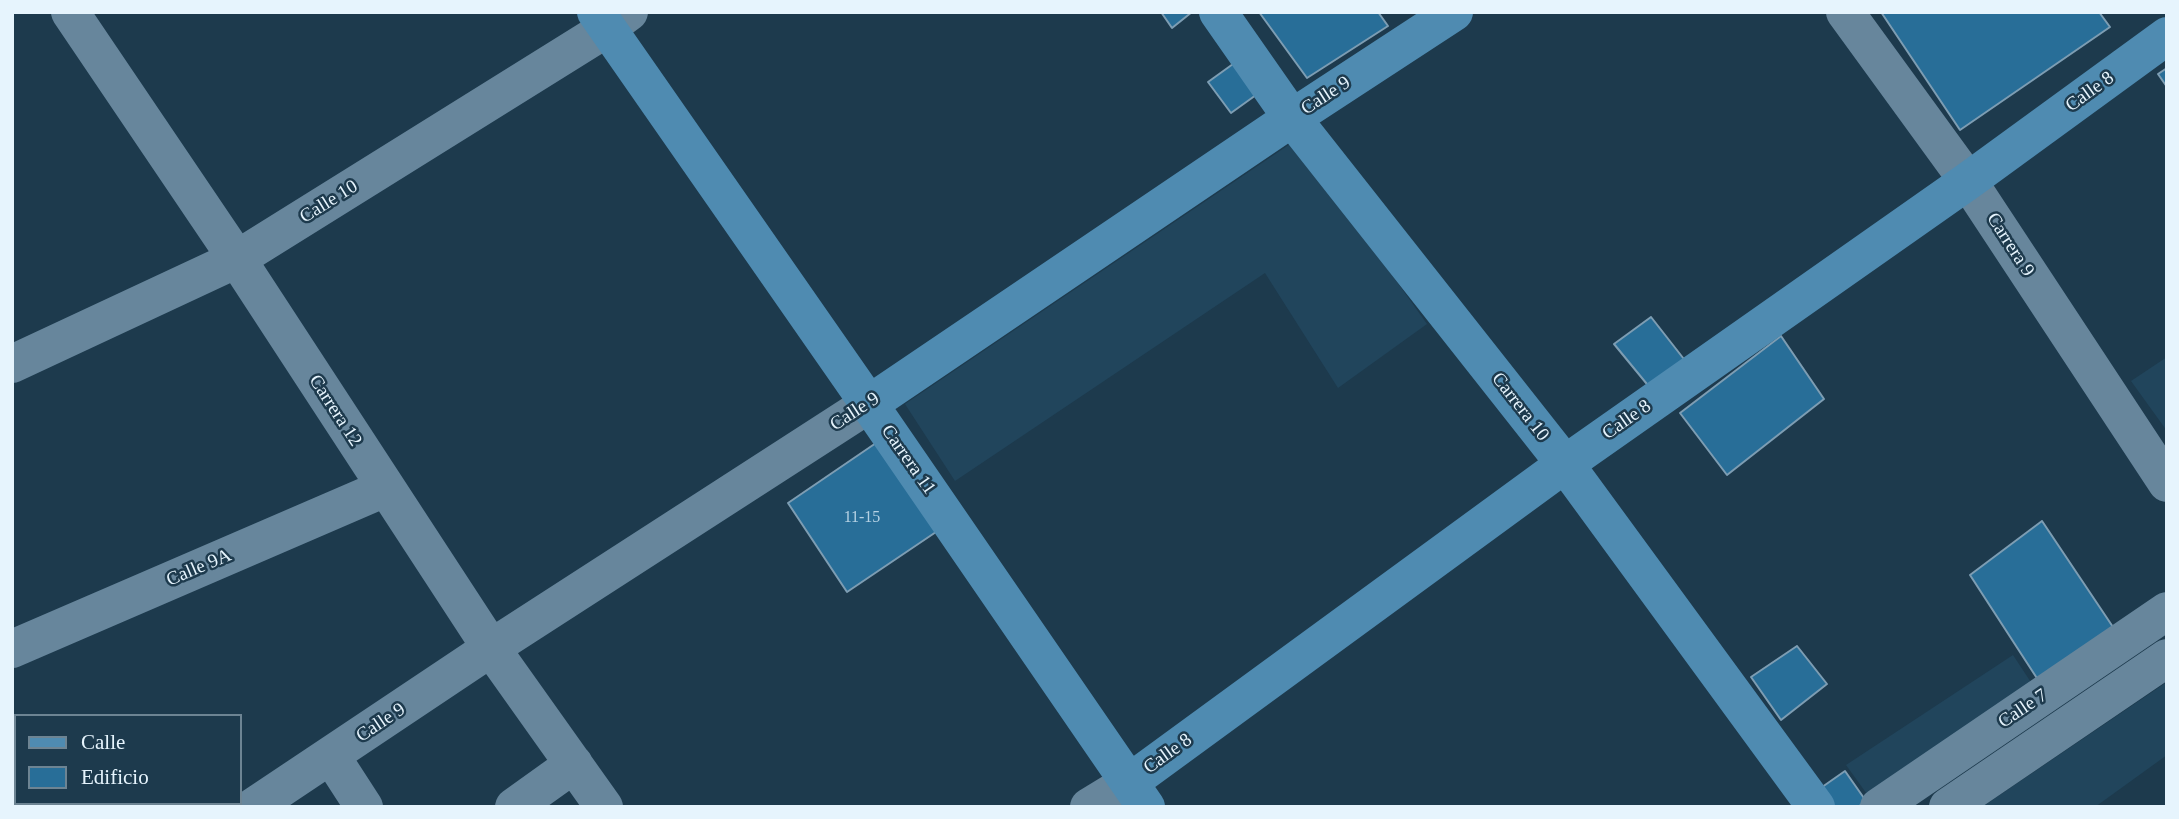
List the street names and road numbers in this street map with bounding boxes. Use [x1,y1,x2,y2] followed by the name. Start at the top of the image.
[2061,67,2119,117] street label: Calle 8
[1297,72,1355,120] street label: Calle 9
[296,175,362,229] street label: Calle 10
[1981,209,2039,281] street label: Carrera 9
[1486,368,1554,446] street label: Carrera 10
[303,371,367,451] street label: Carrera 12
[826,388,884,436] street label: Calle 9
[1598,395,1656,445] street label: Calle 8
[876,421,940,499] street label: Carrera 11
[163,544,235,592] street label: Calle 9A
[1994,684,2052,734] street label: Calle 7
[352,698,410,748] street label: Calle 9
[1139,729,1197,779] street label: Calle 8

